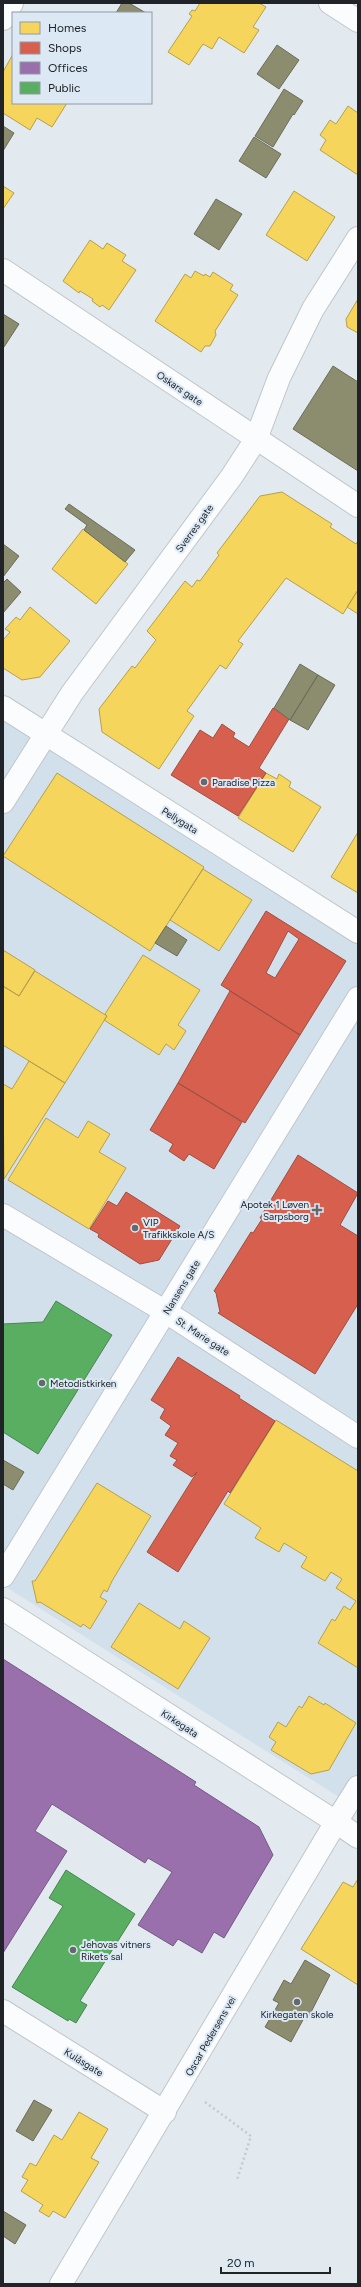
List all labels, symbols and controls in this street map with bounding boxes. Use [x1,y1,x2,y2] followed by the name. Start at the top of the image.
[12,12,152,104] legend
[48,21,87,35] text: Homes
[48,41,82,55] text: Shops
[48,61,88,75] text: Offices
[48,81,81,95] text: Public
[154,368,206,409] street label: Oskars gate
[173,501,217,555] street label: Sverres gate
[212,776,275,789] place label: Paradise Pizza
[199,777,209,787] marker: Paradise Pizza
[159,804,200,837] street label: Pellygata
[240,1198,309,1223] place label: Apotek 1 Løven Sarpsborg
[312,1205,322,1215] marker: Apotek 1 Løven Sarpsborg
[143,1216,214,1241] place label: VIP Trafikkskole A/S
[130,1223,140,1233] marker: VIP Trafikkskole A/S
[160,1257,203,1317] street label: Nansens gate
[173,1314,233,1359] street label: St. Marie gate
[50,1377,117,1390] place label: Metodistkirken
[37,1378,47,1388] marker: Metodistkirken
[159,1707,201,1740] street label: Kirkegata
[81,1938,151,1963] place label: Jehovas vitners Rikets sal
[68,1945,78,1955] marker: Jehovas vitners Rikets sal
[182,1994,239,2079] street label: Oscar Pedersens vei
[292,1997,302,2007] marker: Kirkegaten skole
[260,2008,334,2021] place label: Kirkegaten skole
[62,2045,106,2080] street label: Kulåsgate
[221,2249,330,2275] scale bar
[227,2256,255,2270] text: 20 m

